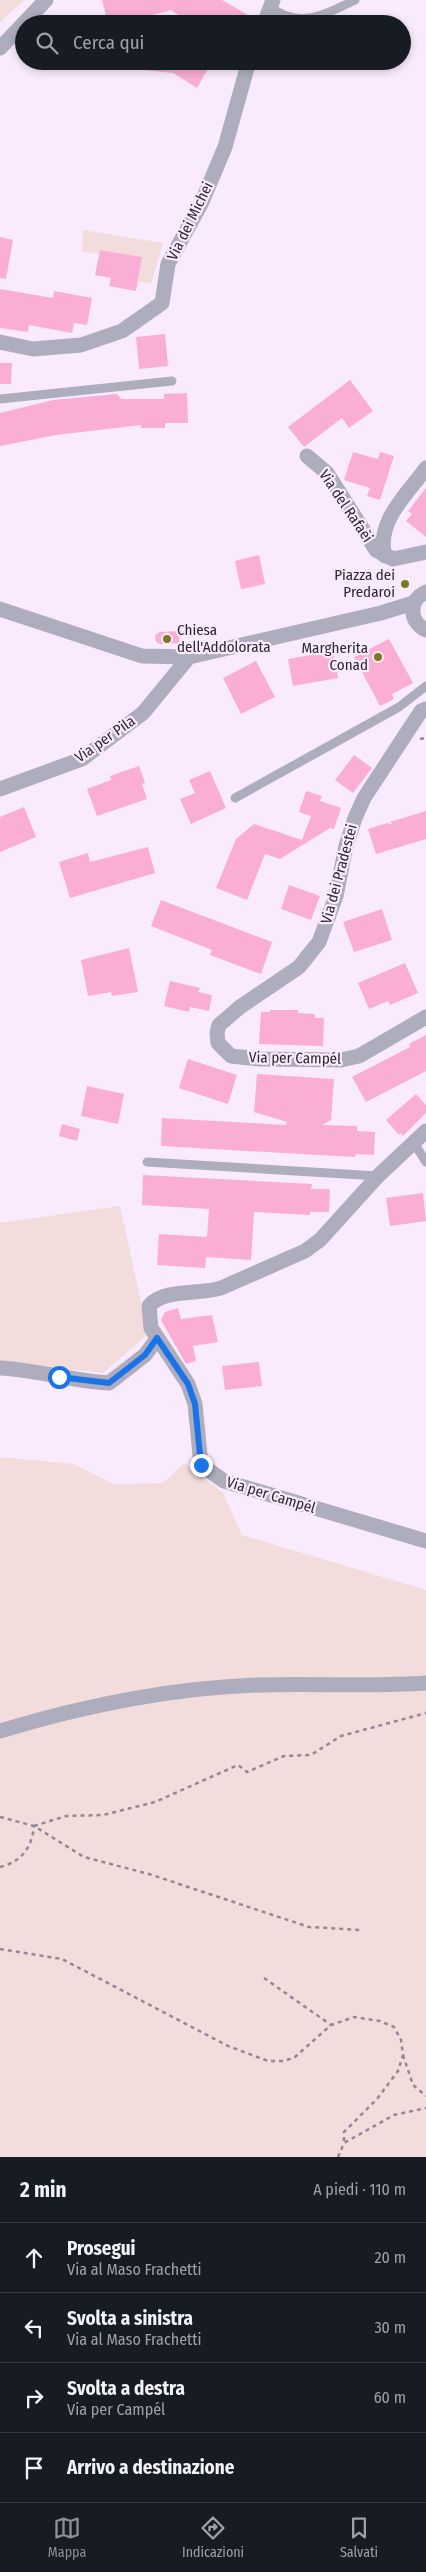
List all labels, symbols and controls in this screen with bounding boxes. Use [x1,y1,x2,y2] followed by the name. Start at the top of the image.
[15,15,411,70] search box
[33,29,61,57] icon: search
[73,31,144,54] text: Cerca qui
[163,179,217,263] street label: Via dei Michei
[315,466,377,546] street label: Via del Rafaèi
[334,566,395,601] place label: Piazza dei Predaroi
[399,578,411,590] marker: Piazza dei Predaroi
[177,621,271,656] place label: Chiesa dell'Addolorata
[161,633,173,645] marker: Chiesa dell'Addolorata
[301,639,368,674] place label: Margherita Conad
[372,651,384,663] marker: Margherita Conad
[71,712,139,766] street label: Via per Pila
[317,822,361,926] street label: Via dei Pradestei
[249,1048,341,1068] street label: Via per Campél
[48,1366,71,1389] route start
[190,1454,213,1477] route end
[224,1473,318,1517] street label: Via per Campél
[20,2177,67,2203] text: 2 min
[313,2180,406,2199] text: A piedi · 110 m
[67,2237,136,2260] text: Prosegui
[20,2244,48,2272] icon: ahead
[375,2248,406,2267] text: 20 m
[67,2260,202,2279] text: Via al Maso Frachetti
[67,2307,193,2330] text: Svolta a sinistra
[20,2314,48,2342] icon: left
[374,2318,406,2337] text: 30 m
[67,2330,202,2349] text: Via al Maso Frachetti
[67,2377,185,2400] text: Svolta a destra
[20,2384,48,2412] icon: right
[374,2388,406,2407] text: 60 m
[67,2400,165,2419] text: Via per Campél
[20,2454,48,2482] icon: arrive
[67,2456,234,2479] text: Arrivo a destinazione
[48,2514,86,2561] tab: Mappa
[182,2514,244,2561] tab: Indicazioni
[340,2514,378,2561] tab: Salvati

